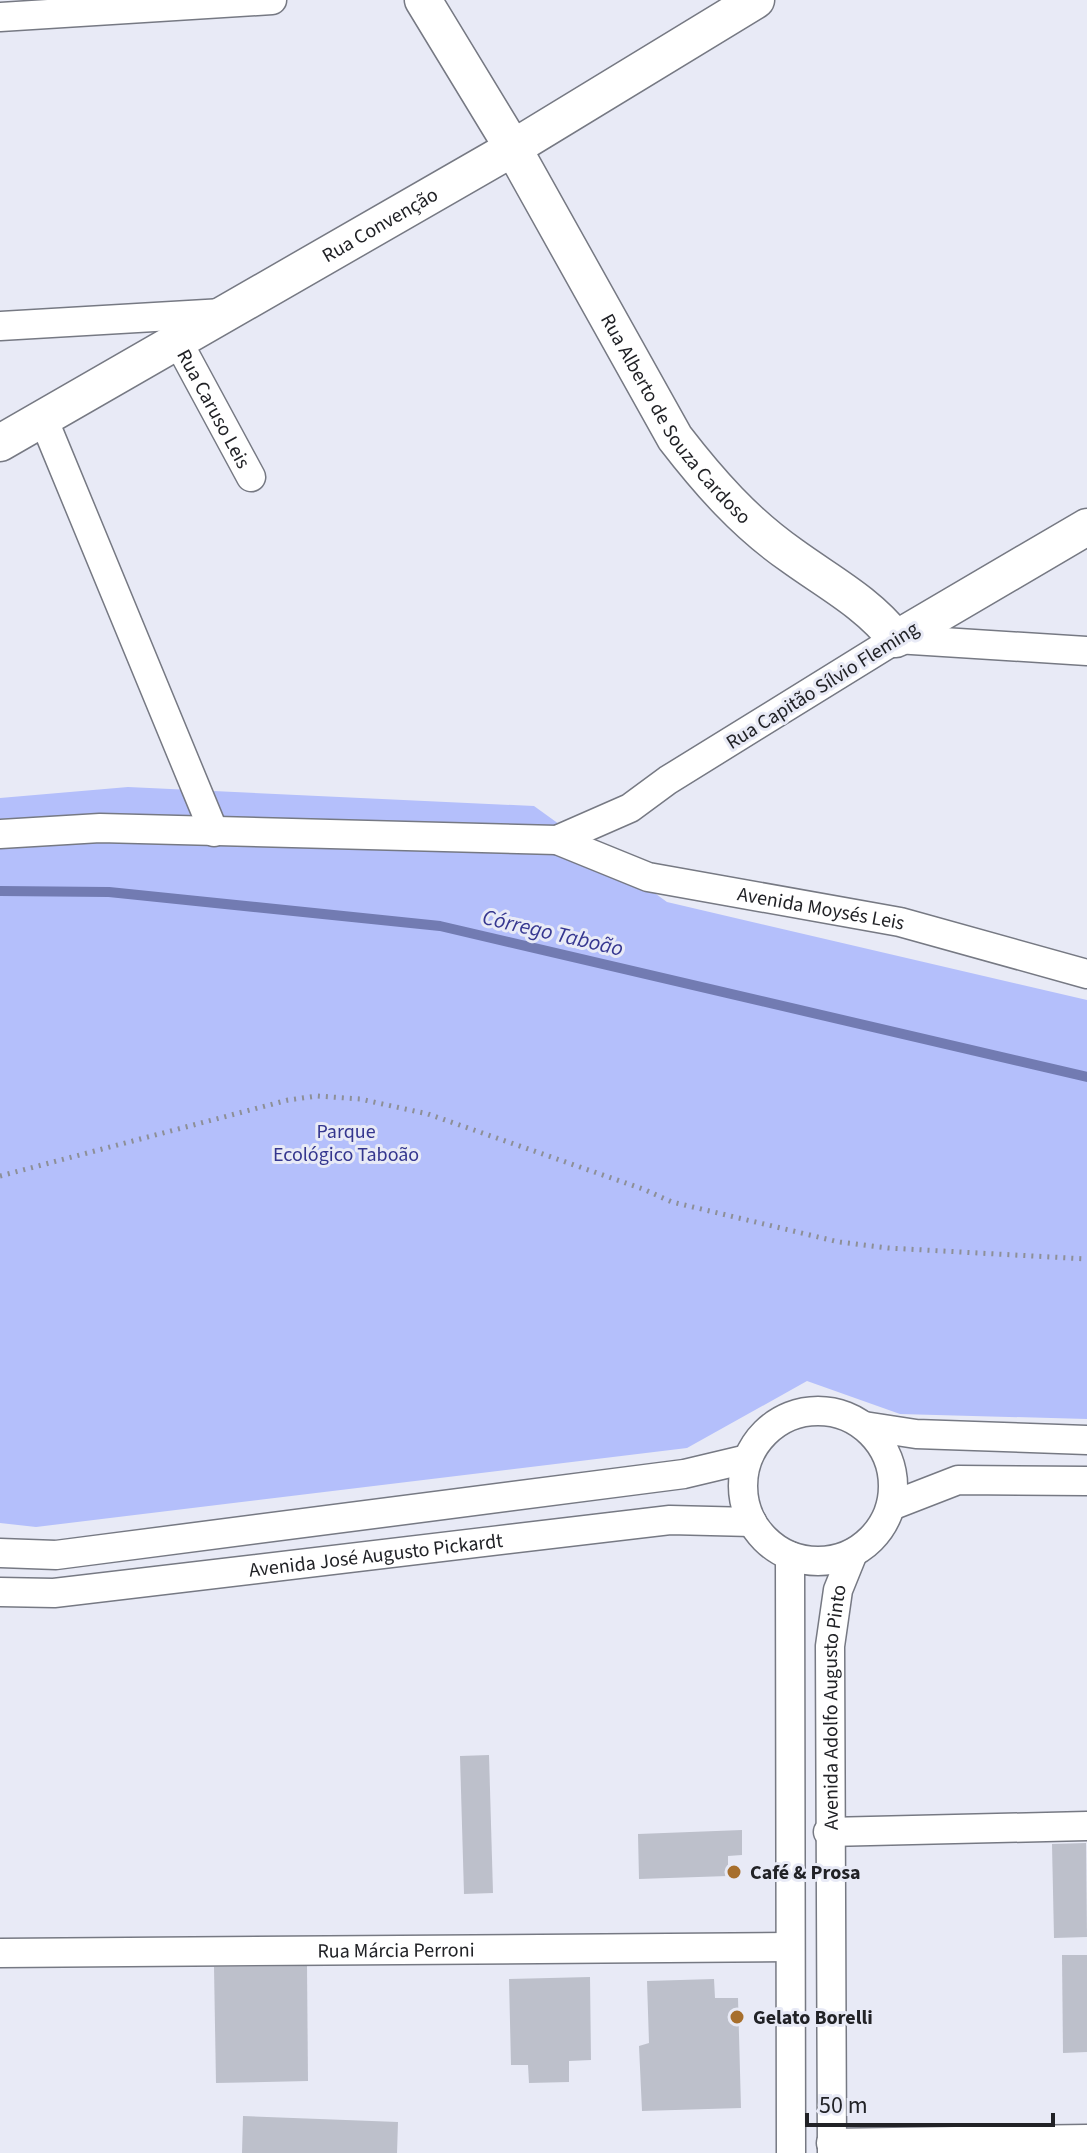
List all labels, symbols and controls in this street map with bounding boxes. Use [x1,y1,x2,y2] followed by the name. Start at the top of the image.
[317,181,443,270] street label: Rua Convenção
[593,309,757,531] street label: Rua Alberto de Souza Cardoso
[170,345,257,474] street label: Rua Caruso Leis
[721,615,924,757] street label: Rua Capitão Sílvio Fleming
[735,880,908,938] street label: Avenida Moysés Leis
[479,901,626,965] water label: Córrego Taboão
[273,1118,419,1169] park label: Parque Ecológico Taboão
[247,1527,505,1585] street label: Avenida José Augusto Pickardt
[817,1583,854,1830] street label: Avenida Adolfo Augusto Pinto
[750,1859,861,1887] place label: Café & Prosa
[725,1863,743,1881] marker: Café & Prosa
[317,1936,475,1966] street label: Rua Márcia Perroni
[753,2004,873,2032] place label: Gelato Borelli
[728,2008,746,2026] marker: Gelato Borelli
[807,2077,1053,2127] scale bar
[819,2088,868,2123] text: 50 m

